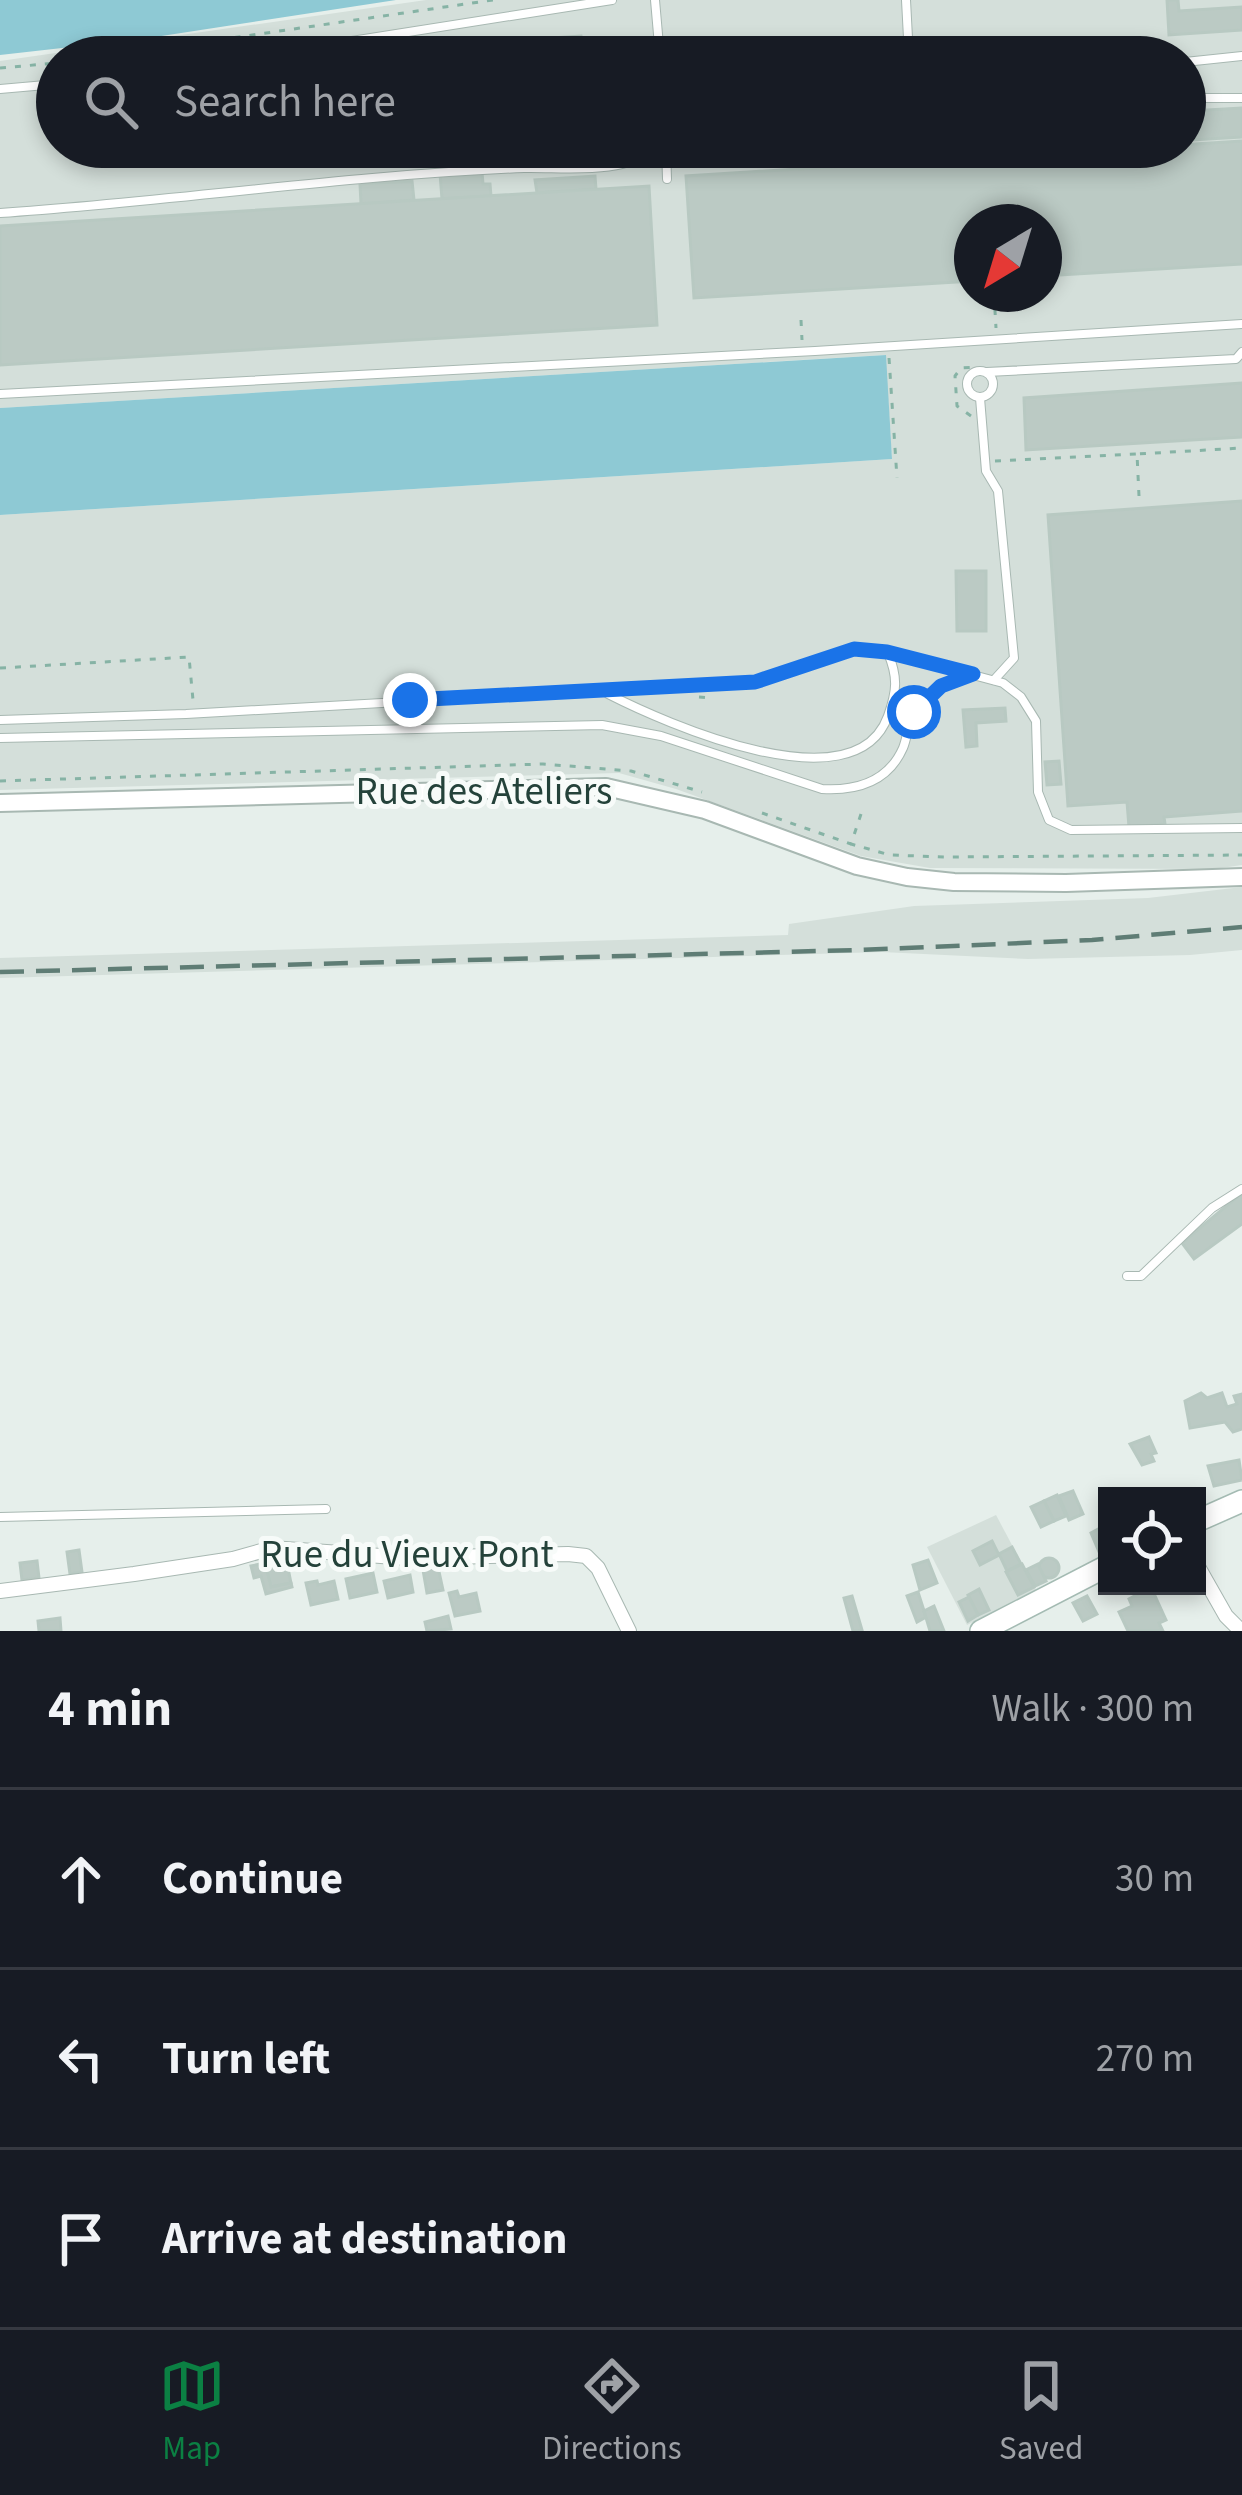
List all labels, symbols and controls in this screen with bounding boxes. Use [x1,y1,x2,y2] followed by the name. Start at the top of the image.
[36,36,1206,168] search box
[78,69,144,135] icon: search
[174,70,396,134] text: Search here
[954,204,1062,312] north arrow
[383,673,437,727] route end
[887,685,941,739] route start
[356,764,612,820] street label: Rue des Ateliers
[1098,1487,1206,1595] map controls
[1098,1487,1206,1595] button: locate
[260,1527,554,1583] street label: Rue du Vieux Pont
[48,1673,172,1745] text: 4 min
[991,1681,1194,1737] text: Walk · 300 m
[48,1846,114,1912] icon: ahead
[162,1847,343,1911] text: Continue
[1115,1851,1194,1907] text: 30 m
[48,2026,114,2092] icon: left
[162,2027,330,2091] text: Turn left
[1096,2031,1194,2087] text: 270 m
[48,2206,114,2272] icon: arrive
[162,2207,567,2271] text: Arrive at destination
[159,2353,225,2472] tab: Map
[542,2353,682,2472] tab: Directions
[999,2353,1083,2472] tab: Saved

